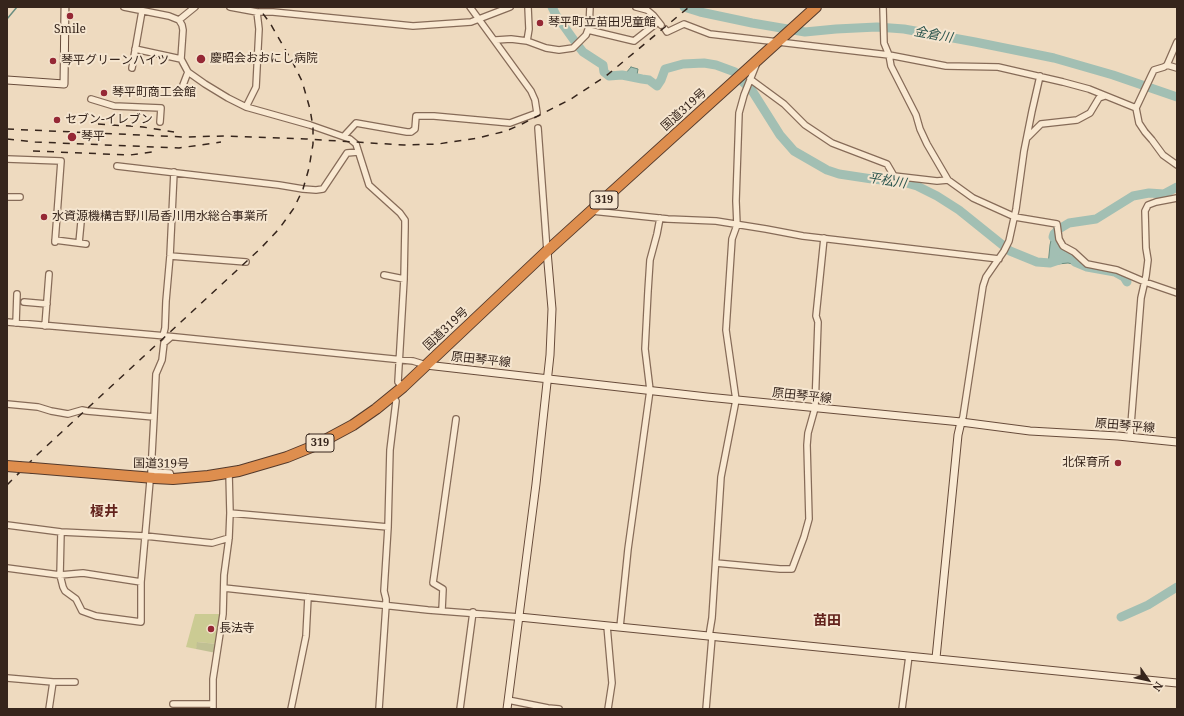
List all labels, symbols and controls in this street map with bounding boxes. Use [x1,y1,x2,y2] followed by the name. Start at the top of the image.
[65,11,75,21] marker: Smile
[548,16,656,30] place label: 琴平町立苗田児童館
[535,18,545,28] marker: 琴平町立苗田児童館
[54,23,86,37] place label: Smile
[912,24,954,46] water label: 金倉川
[210,52,318,66] place label: 慶昭会おおにし病院
[195,53,207,65] marker: 慶昭会おおにし病院
[61,54,169,68] place label: 琴平グリーンハイツ
[48,56,58,66] marker: 琴平グリーンハイツ
[112,86,196,100] place label: 琴平町商工会館
[658,86,710,134] street label: 国道319号
[99,88,109,98] marker: 琴平町商工会館
[65,113,153,127] place label: セブン-イレブン
[52,115,62,125] marker: セブン-イレブン
[81,130,105,144] place label: 琴平
[66,131,78,143] marker: 琴平
[867,170,907,192] water label: 平松川
[590,191,618,209] road number: 319
[52,210,268,224] place label: 水資源機構吉野川局香川用水総合事業所
[39,212,49,222] marker: 水資源機構吉野川局香川用水総合事業所
[421,305,471,353] street label: 国道319号
[450,350,512,370] street label: 原田琴平線
[771,386,833,406] street label: 原田琴平線
[1094,416,1156,436] street label: 原田琴平線
[306,434,334,452] road number: 319
[133,456,189,472] street label: 国道319号
[1062,456,1110,470] place label: 北保育所
[1113,458,1123,468] marker: 北保育所
[90,504,118,520] district label: 榎井
[813,613,841,629] district label: 苗田
[219,622,255,636] place label: 長法寺
[206,624,216,634] marker: 長法寺
[1128,660,1168,700] north arrow
[1150,679,1167,695] text: N

